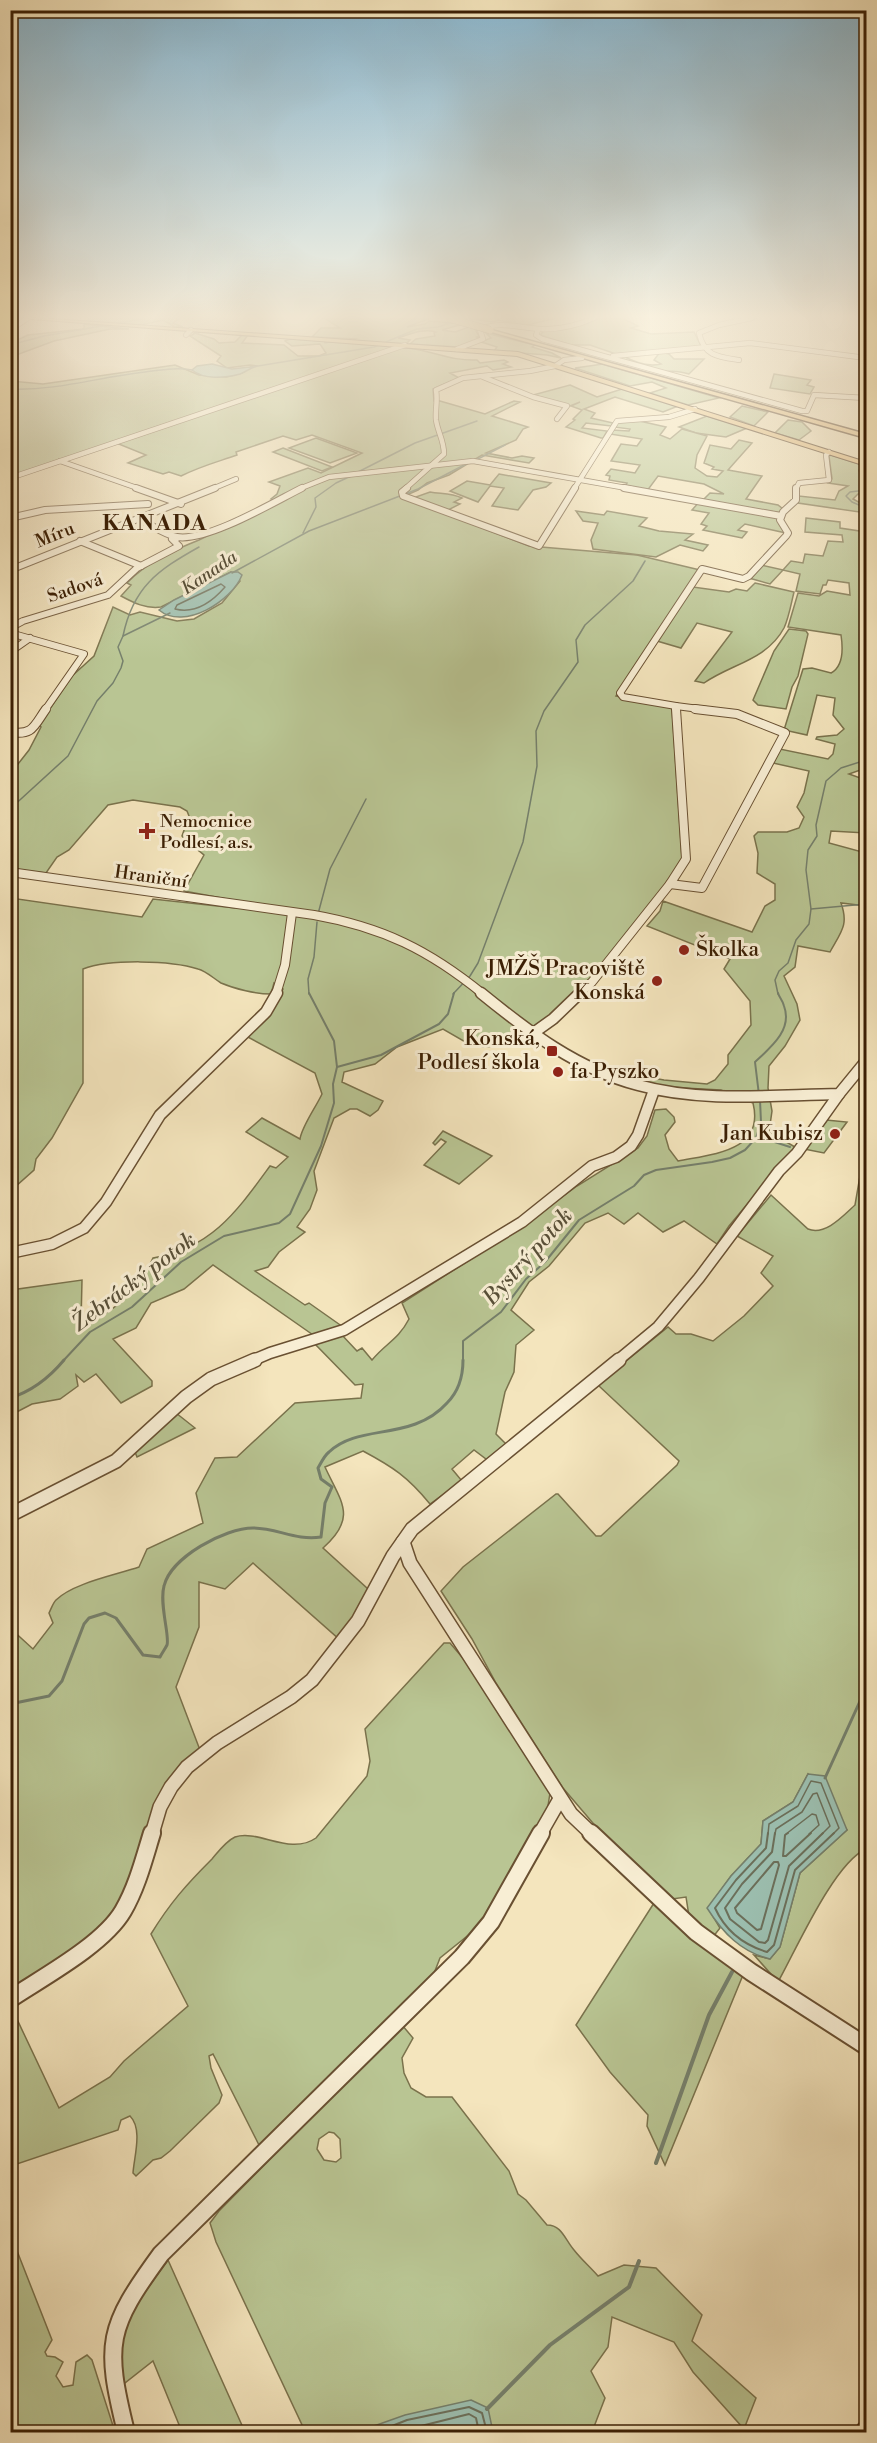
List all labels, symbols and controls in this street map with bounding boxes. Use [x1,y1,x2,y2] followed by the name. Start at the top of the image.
[102,510,208,537] district label: KANADA
[32,516,79,553] street label: Míru
[176,545,242,600] water label: Kanada
[44,567,107,608] street label: Sadová
[160,810,253,854] place label: Nemocnice Podlesí, a.s.
[138,822,156,840] marker: Nemocnice Podlesí, a.s.
[113,860,190,894] street label: Hraniční
[696,934,759,963] place label: Školka
[677,943,691,957] marker: Školka
[485,953,645,1006] place label: JMŽŠ Pracoviště Konská
[650,974,664,988] marker: JMŽŠ Pracoviště Konská
[418,1026,540,1076] place label: Konská, Podlesí škola
[545,1044,559,1058] marker: Konská, Podlesí škola
[570,1059,659,1085] place label: fa Pyszko
[551,1065,565,1079] marker: fa Pyszko
[720,1121,823,1147] place label: Jan Kubisz
[828,1127,842,1141] marker: Jan Kubisz
[477,1203,579,1312] water label: Bystrý potok
[65,1225,201,1337] water label: Žebrácký potok

